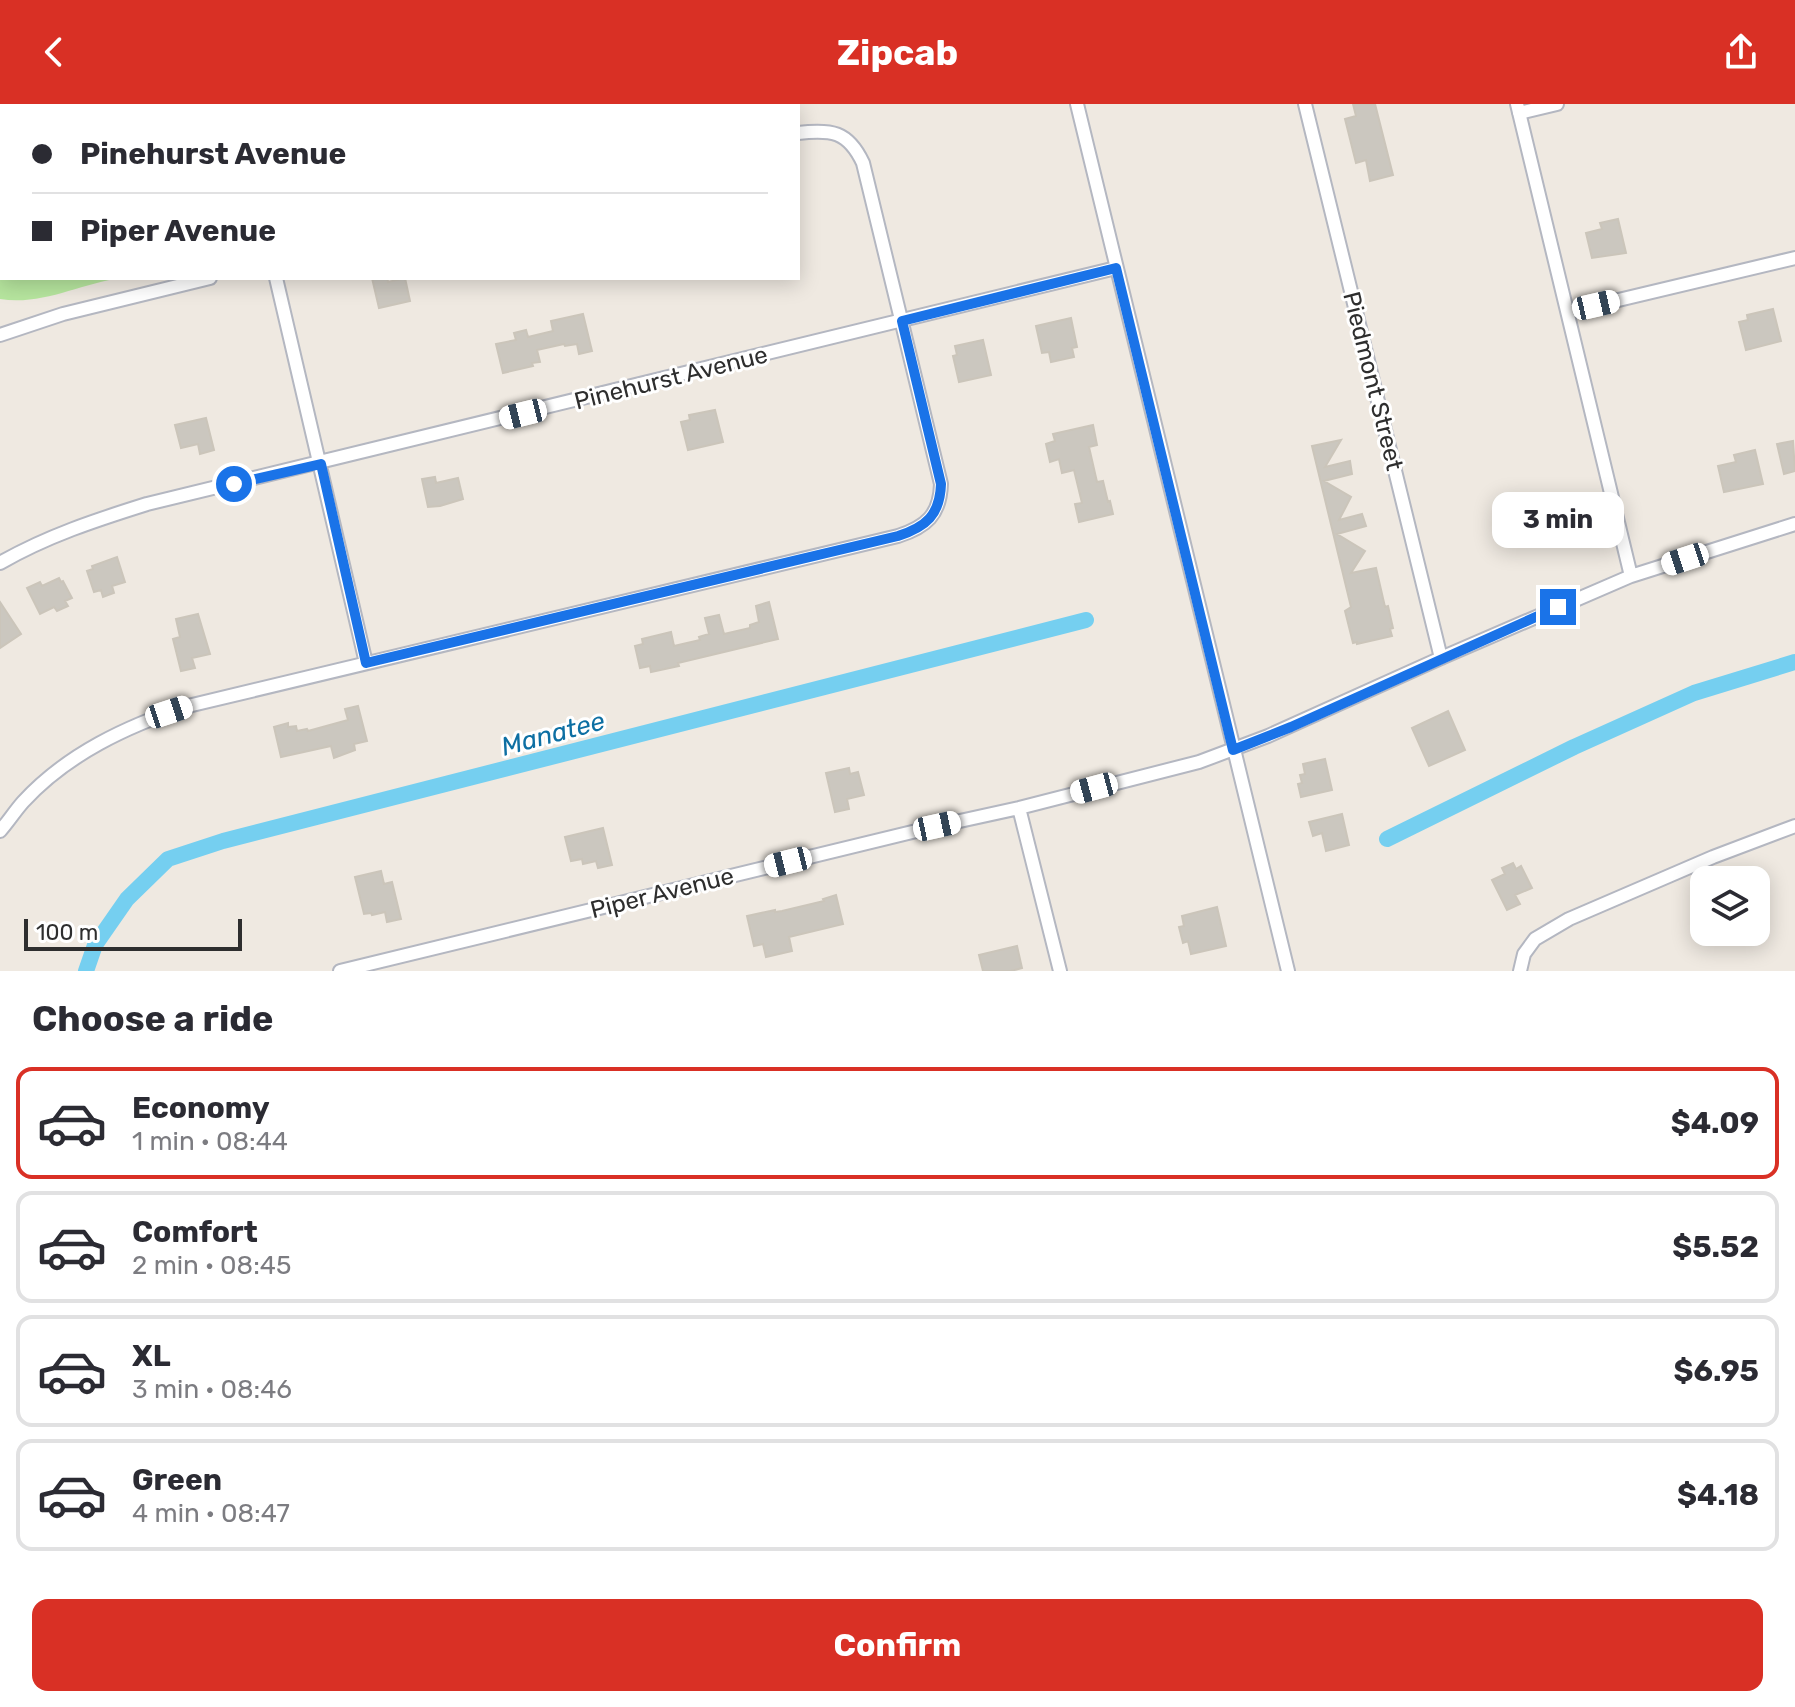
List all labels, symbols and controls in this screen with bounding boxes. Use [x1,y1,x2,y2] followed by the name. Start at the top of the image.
[32,30,76,74] icon: back
[1719,30,1763,74] icon: share
[837,31,958,74] text: Zipcab
[80,136,346,172] text: Pinehurst Avenue
[80,213,276,249] text: Piper Avenue
[1570,288,1622,322] car
[1337,289,1409,473] street label: Piedmont Street
[571,340,771,416] street label: Pinehurst Avenue
[497,397,549,431] car
[216,466,252,502] route start
[1492,491,1624,547] callout: 3 min
[1523,504,1593,535] text: 3 min
[1658,540,1712,578] car
[1540,589,1576,625] route end
[142,693,196,731] car
[498,705,609,763] water label: Manatee
[1068,770,1120,806] car
[911,809,963,843] car
[762,845,814,879] car
[587,862,737,924] street label: Piper Avenue
[1690,866,1770,946] map controls
[1690,866,1770,946] button: layers
[24,915,242,951] scale bar
[36,919,98,946] text: 100 m
[32,997,273,1040] text: Choose a ride
[36,1087,108,1159] icon: car
[132,1090,270,1126] text: Economy
[1671,1105,1759,1141] text: $4.09
[132,1126,288,1157] text: 1 min · 08:44
[36,1211,108,1283] icon: car
[132,1214,258,1250] text: Comfort
[1672,1229,1759,1265] text: $5.52
[132,1250,291,1281] text: 2 min · 08:45
[36,1335,108,1407] icon: car
[132,1338,171,1374] text: XL
[1674,1353,1759,1389] text: $6.95
[132,1374,292,1405] text: 3 min · 08:46
[36,1459,108,1531] icon: car
[132,1462,222,1498] text: Green
[1677,1477,1759,1513] text: $4.18
[132,1498,290,1529] text: 4 min · 08:47
[32,1599,1763,1691] button: Confirm

